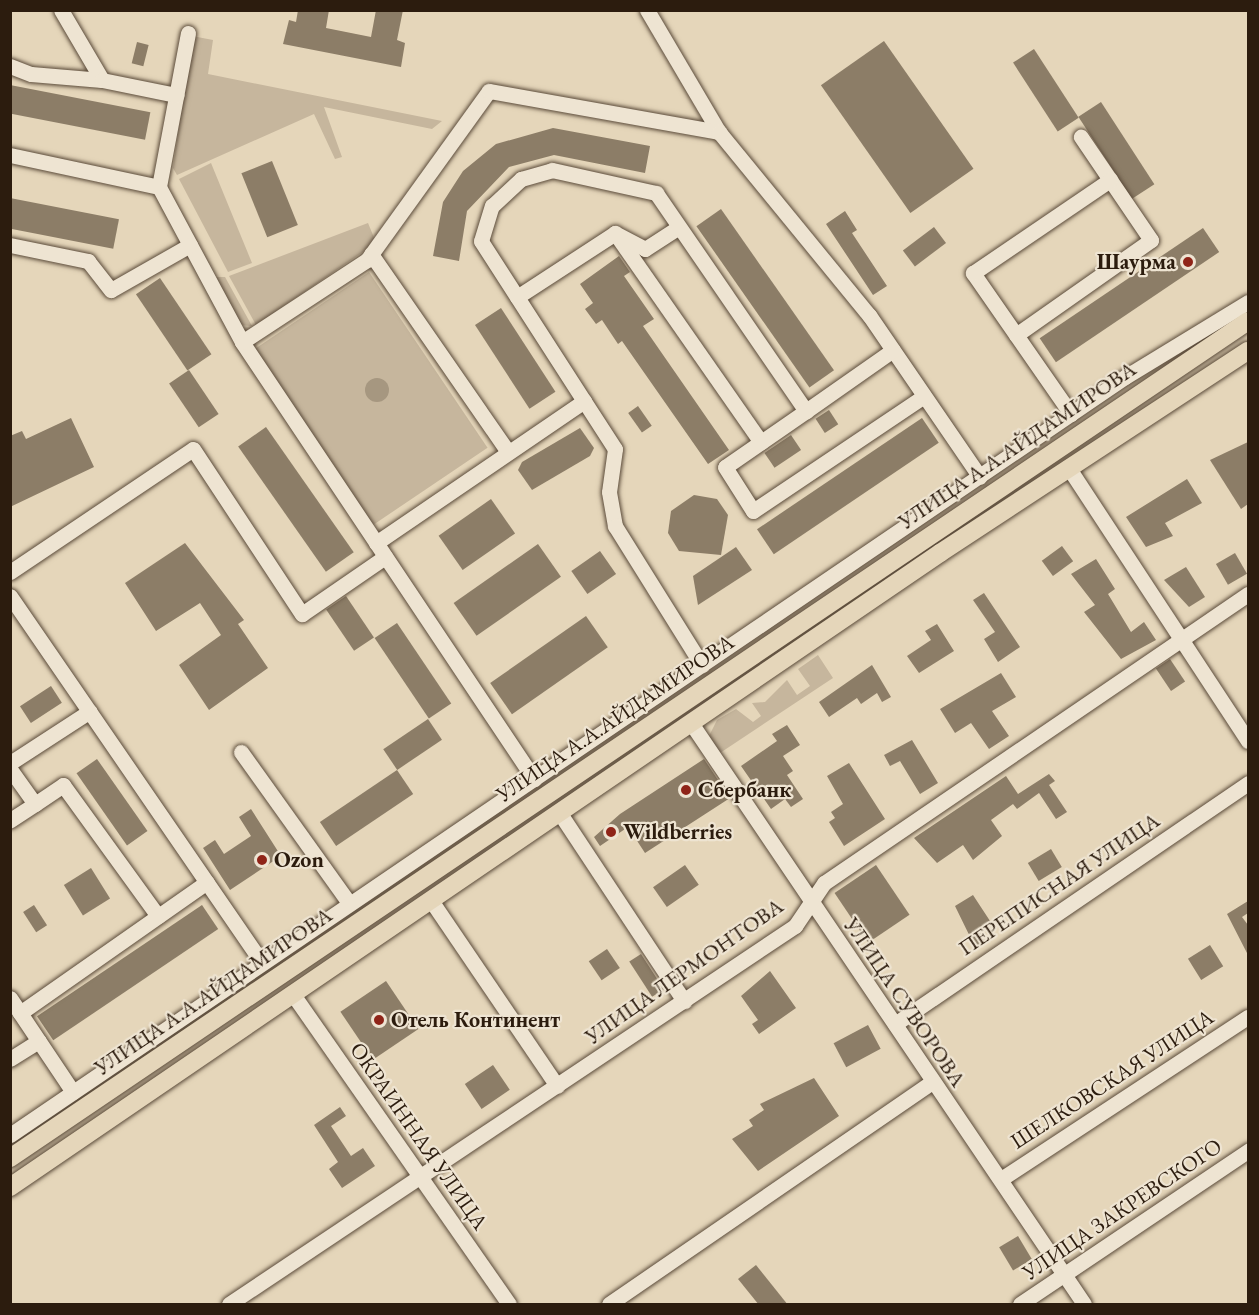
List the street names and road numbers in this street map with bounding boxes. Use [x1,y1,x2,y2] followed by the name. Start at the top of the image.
[893,355,1141,535] street label: УЛИЦА А.А.АЙДАМИРОВА
[491,628,739,808] street label: УЛИЦА А.А.АЙДАМИРОВА
[953,807,1165,961] street label: ПЕРЕПИСНАЯ УЛИЦА
[580,892,788,1050] street label: УЛИЦА ЛЕРМОНТОВА
[89,901,337,1081] street label: УЛИЦА А.А.АЙДАМИРОВА
[838,912,972,1092] street label: УЛИЦА СУВОРОВА
[1006,1003,1218,1155] street label: ШЕЛКОВСКАЯ УЛИЦА
[344,1037,494,1235] street label: ОКРАИННАЯ УЛИЦА
[1017,1132,1227,1286] street label: УЛИЦА ЗАКРЕВСКОГО

